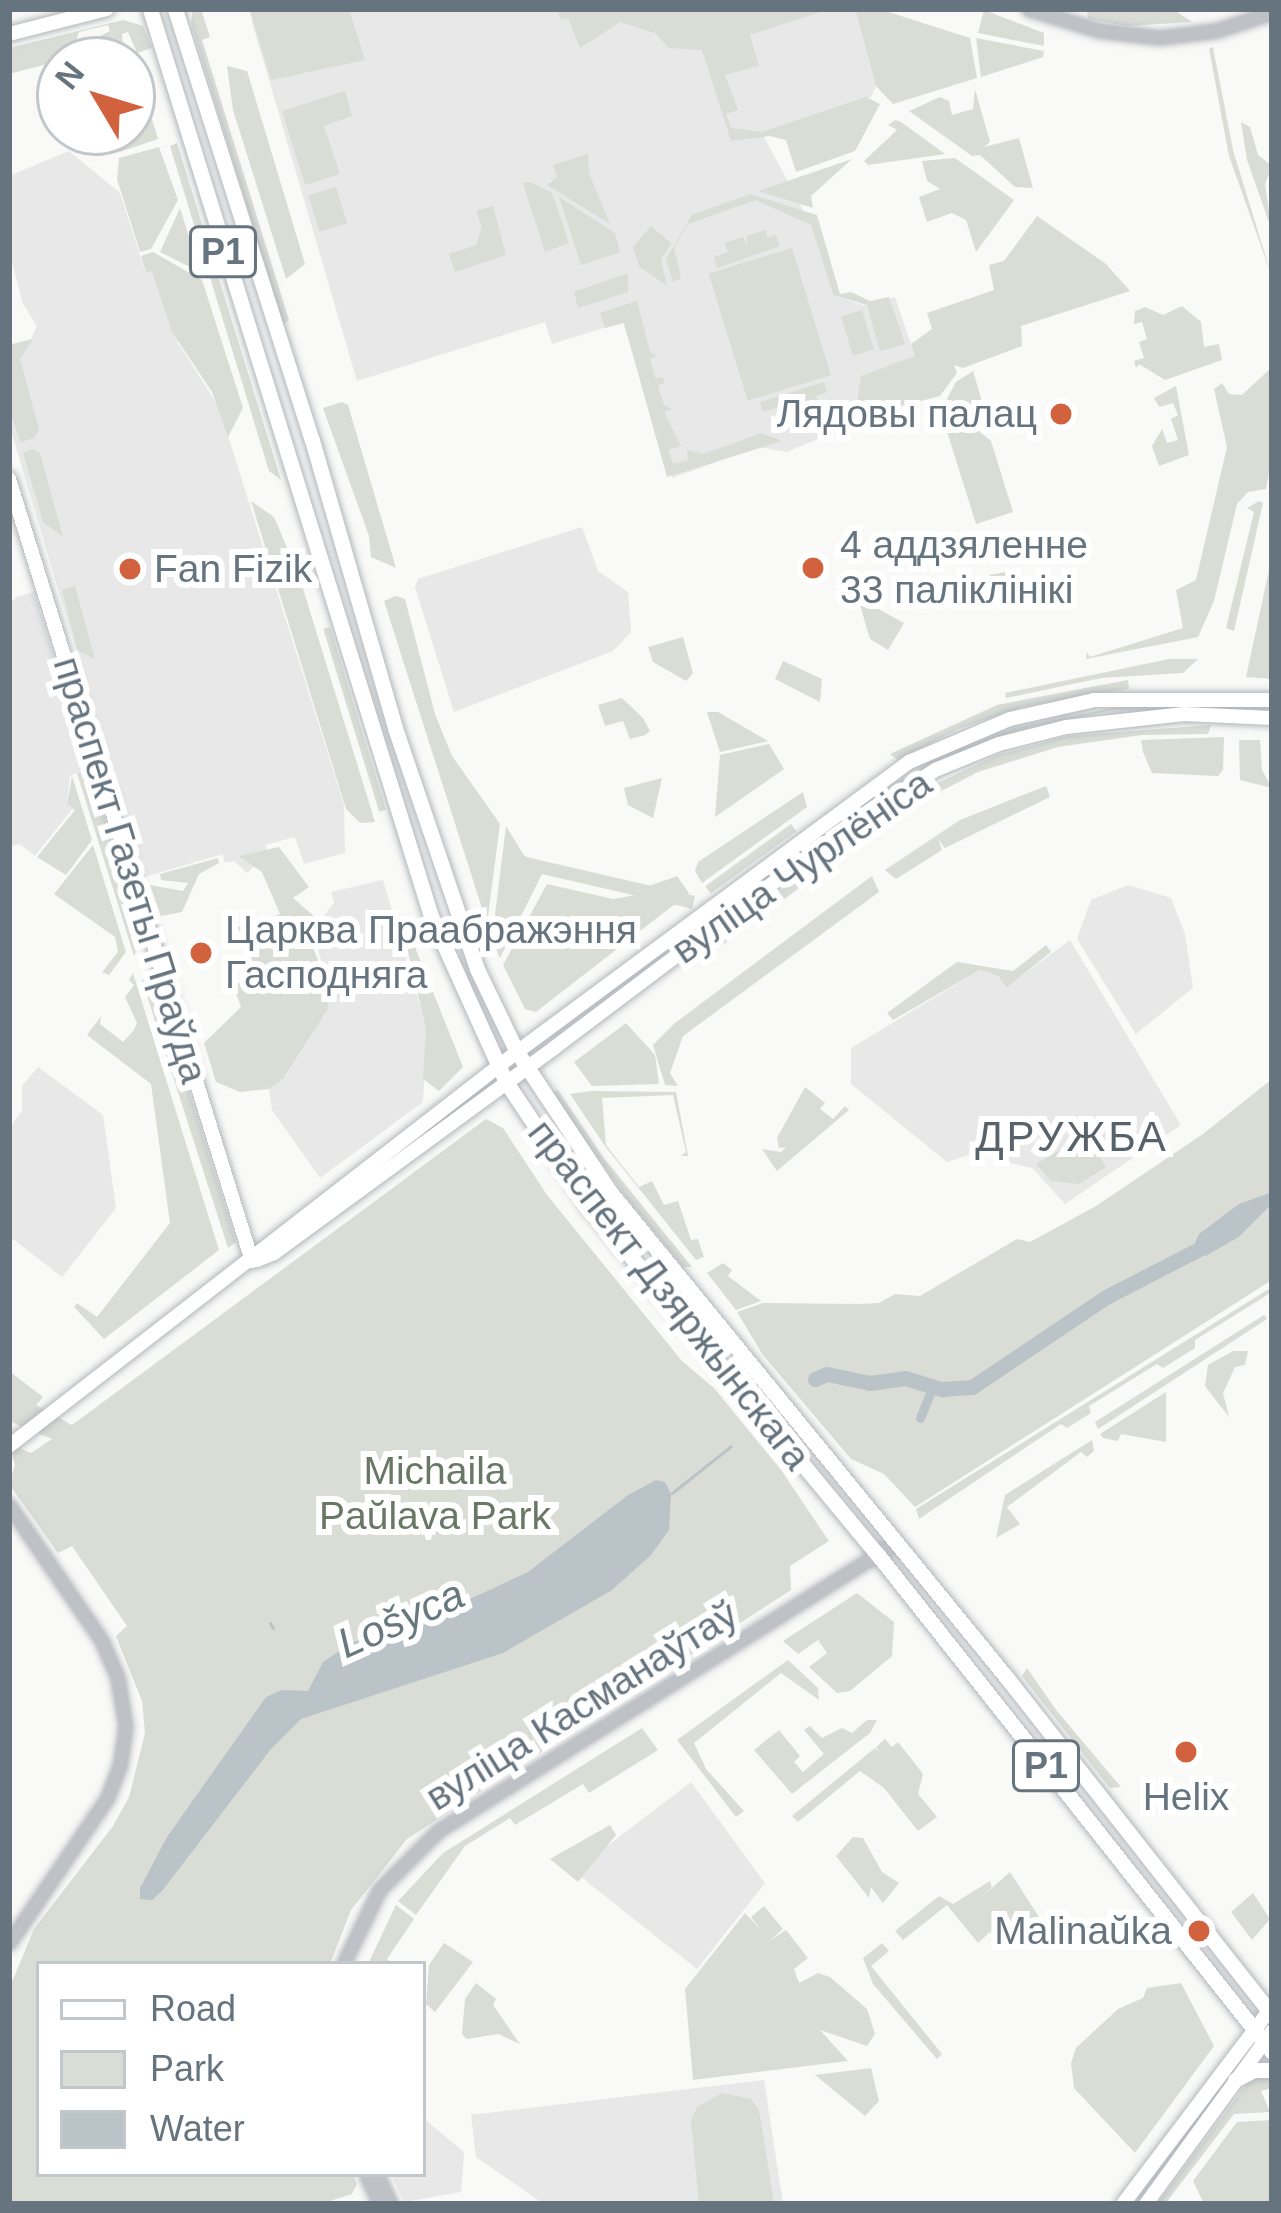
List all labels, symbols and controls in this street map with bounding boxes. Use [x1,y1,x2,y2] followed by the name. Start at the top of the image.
[36,36,156,156] north arrow
[48,55,92,96] text: N
[187,222,259,282] road number: Р1
[777,391,1037,437] place label: Лядовы палац
[1048,401,1074,427] marker: Лядовы палац
[840,523,1088,614] place label: 4 аддзяленне 33 паліклінікі
[154,546,312,592] place label: Fan Fizik
[797,552,829,584] marker: 4 аддзяленне 33 паліклінікі
[117,556,143,582] marker: Fan Fizik
[43,651,217,1089] street label: праспект Газеты Праўда
[663,760,941,974] street label: вуліца Чурлёніса
[225,908,637,999] place label: Царква Праабражэння Гасподняга
[188,940,214,966] marker: Царква Праабражэння Гасподняга
[518,1111,820,1479] street label: праспект Дзяржынскага
[975,1112,1169,1162] district label: ДРУЖБА
[319,1449,551,1540] park label: Michaila Paŭlava Park
[330,1569,472,1669] water label: Lošyca
[418,1591,746,1821] street label: вуліца Касманаўтаў
[1010,1736,1082,1796] road number: Р1
[1170,1736,1202,1768] marker: Helix
[1143,1774,1229,1820] place label: Helix
[994,1908,1172,1954] place label: Malinaŭka
[1183,1915,1215,1947] marker: Malinaŭka
[36,1961,426,2177] legend
[150,1988,236,2029] text: Road
[150,2048,224,2089] text: Park
[150,2108,245,2149] text: Water

